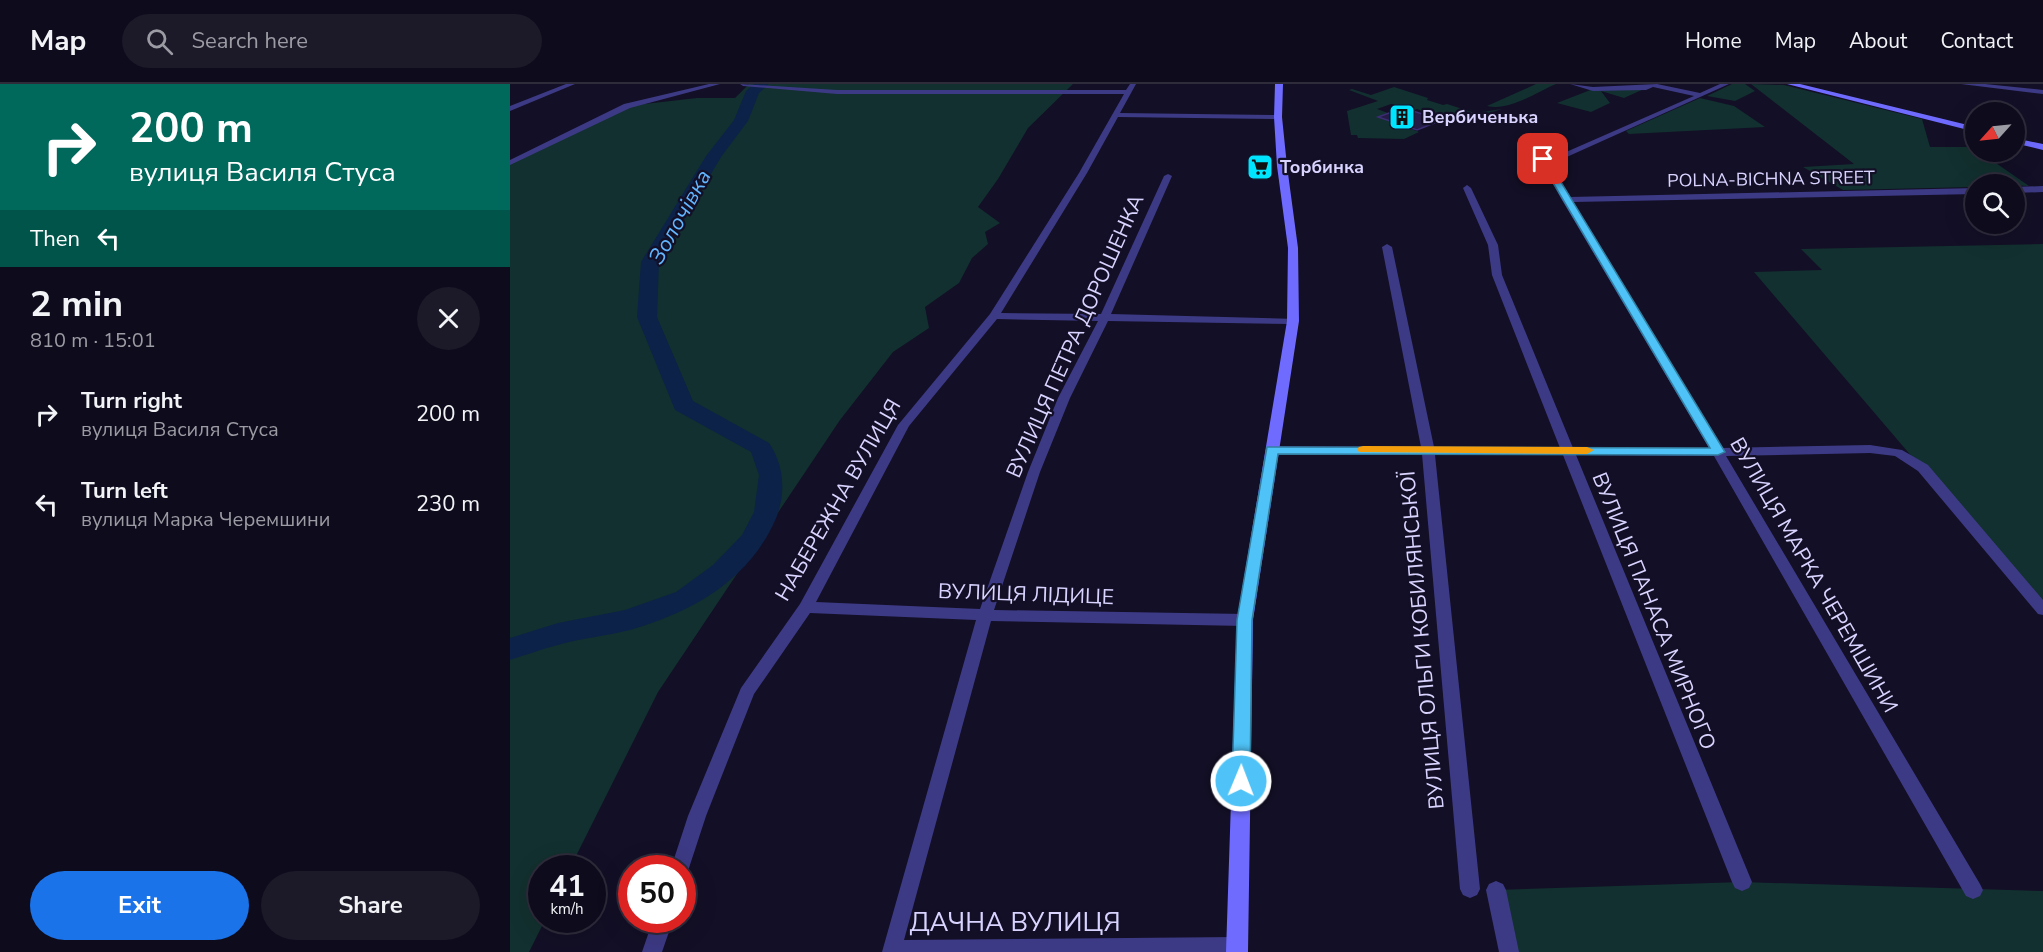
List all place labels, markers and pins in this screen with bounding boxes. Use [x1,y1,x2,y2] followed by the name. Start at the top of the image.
[1387,102,1417,132] building icon: Вербиченька
[1422,105,1538,129] place label: Вербиченька
[1517,133,1568,184] pin
[1245,152,1275,182] supermarket icon: Торбинка
[1280,155,1364,179] place label: Торбинка

